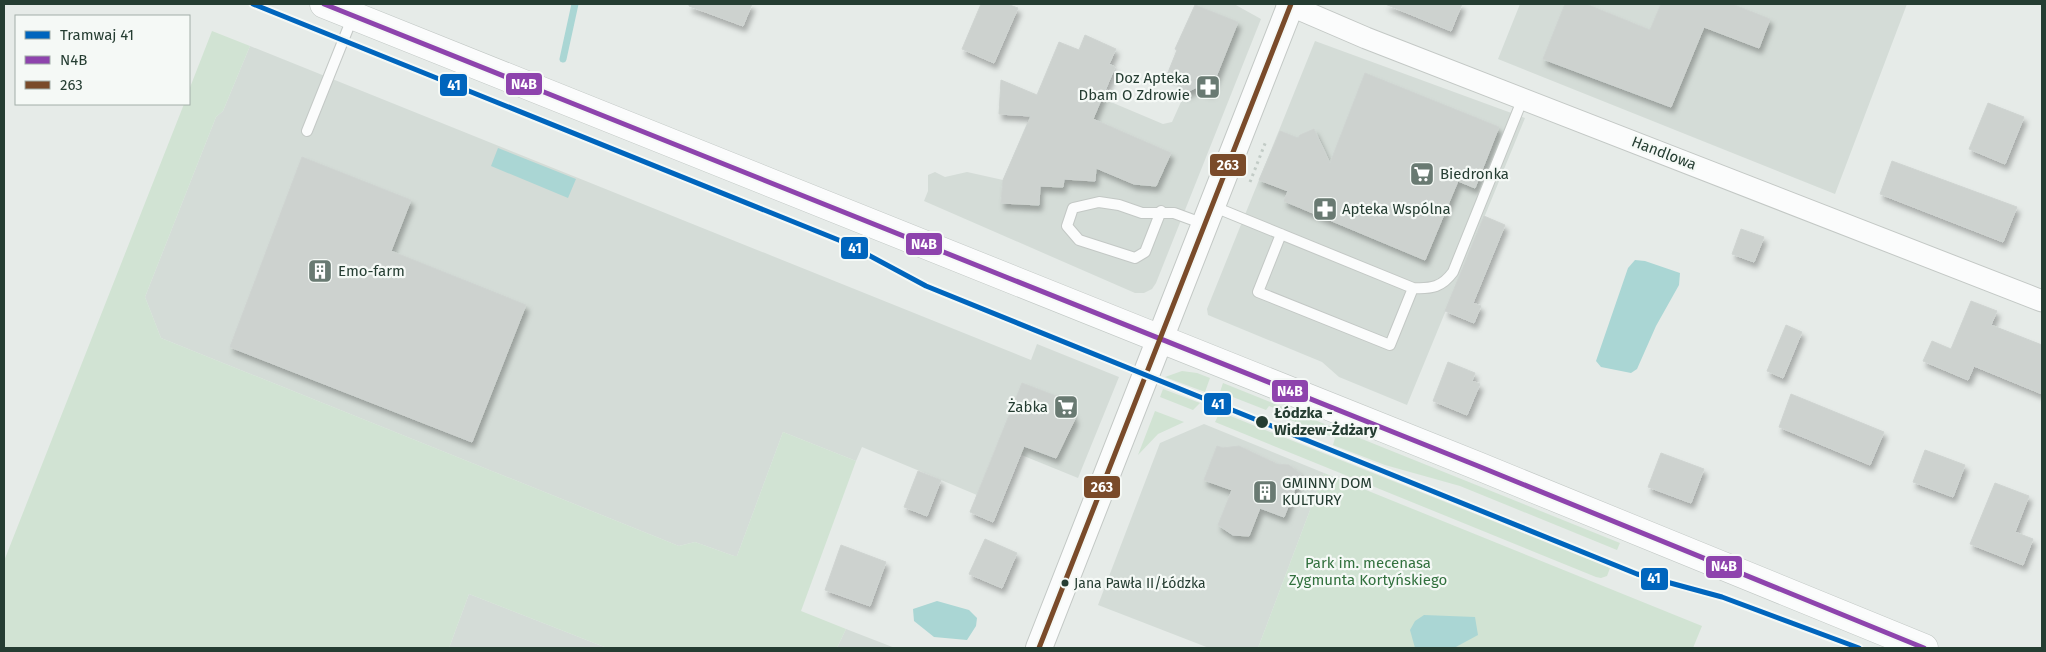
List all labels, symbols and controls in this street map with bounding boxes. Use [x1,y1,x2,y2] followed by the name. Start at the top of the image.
[15,15,190,105] legend
[60,26,134,44] text: Tramwaj 41
[60,51,87,69] text: N4B
[1079,69,1190,104] place label: Doz Apteka Dbam O Zdrowie
[505,72,543,96] line badge: N4B
[439,73,468,97] line badge: 41
[1195,74,1221,100] pharmacy icon: Doz Apteka Dbam O Zdrowie
[60,76,83,94] text: 263
[511,76,537,93] text: N4B
[447,77,461,94] text: 41
[1629,132,1699,174] street label: Handlowa
[1209,153,1247,177] line badge: 263
[1217,157,1239,174] text: 263
[1409,161,1435,187] supermarket icon: Biedronka
[1440,165,1509,183] place label: Biedronka
[1312,196,1338,222] pharmacy icon: Apteka Wspólna
[1342,200,1451,218] place label: Apteka Wspólna
[905,232,943,256] line badge: N4B
[840,236,869,260] line badge: 41
[911,236,937,253] text: N4B
[848,240,862,257] text: 41
[307,258,333,284] building icon: Emo-farm
[338,262,405,280] place label: Emo-farm
[1271,379,1309,403] line badge: N4B
[1277,383,1303,400] text: N4B
[1203,392,1232,416] line badge: 41
[1053,394,1079,420] supermarket icon: Żabka
[1211,396,1225,413] text: 41
[1008,398,1048,416] place label: Żabka
[1274,404,1378,439] place label: Łódzka - Widzew-Żdżary
[1254,414,1270,430] marker: Łódzka - Widzew-Żdżary
[1282,474,1372,509] place label: GMINNY DOM KULTURY
[1083,475,1121,499] line badge: 263
[1091,479,1113,496] text: 263
[1252,479,1278,505] building icon: GMINNY DOM KULTURY
[1289,554,1447,589] park label: Park im. mecenasa Zygmunta Kortyńskiego
[1705,555,1743,579] line badge: N4B
[1711,558,1737,575] text: N4B
[1640,567,1669,591] line badge: 41
[1647,570,1661,587] text: 41
[1074,575,1206,592] place label: Jana Pawła II/Łódzka
[1060,578,1070,588] marker: Jana Pawła II/Łódzka

